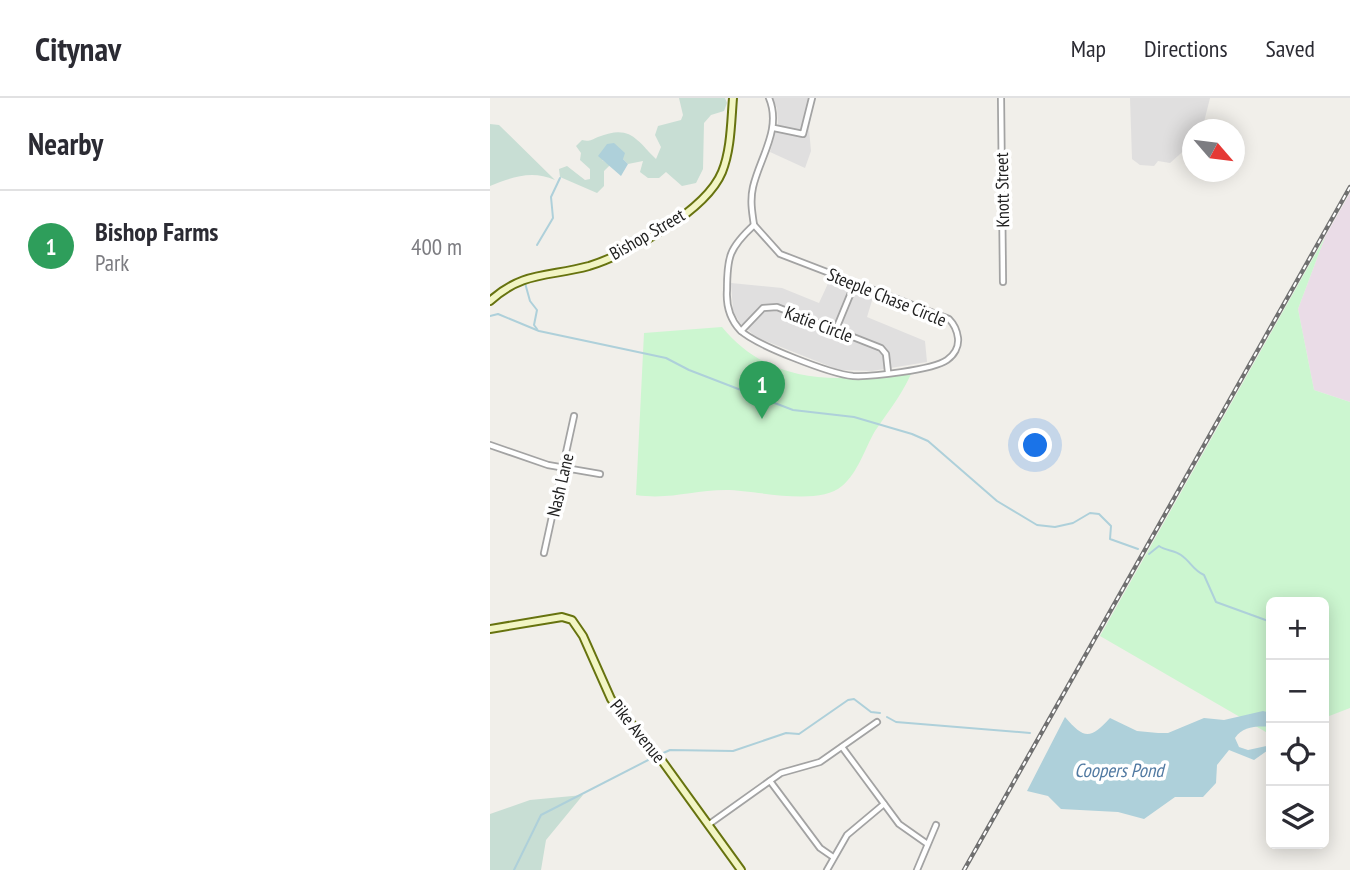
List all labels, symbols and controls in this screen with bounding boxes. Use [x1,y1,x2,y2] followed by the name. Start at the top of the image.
[35,27,121,70] text: Citynav
[1071,33,1106,64] text: Map
[1144,33,1228,64] text: Directions
[1266,33,1315,64] text: Saved
[1182,119,1245,182] north arrow
[28,124,103,163] text: Nearby
[990,152,1014,228] street label: Knott Street
[605,203,689,265] street label: Bishop Street
[95,215,218,248] text: Bishop Farms
[46,232,57,261] text: 1
[411,232,462,261] text: 400 m
[95,248,129,277] text: Park
[824,263,950,331] street label: Steeple Chase Circle
[782,301,856,347] street label: Katie Circle
[739,361,785,419] pin: 1
[1018,428,1052,462] your location
[542,451,578,519] street label: Nash Lane
[1266,597,1329,849] map controls
[1266,597,1329,660] button: +
[1266,660,1329,723] button: −
[605,695,671,767] street label: Pike Avenue
[1266,723,1329,786] button: locate
[1074,758,1166,782] water label: Coopers Pond
[1266,786,1329,849] button: layers

